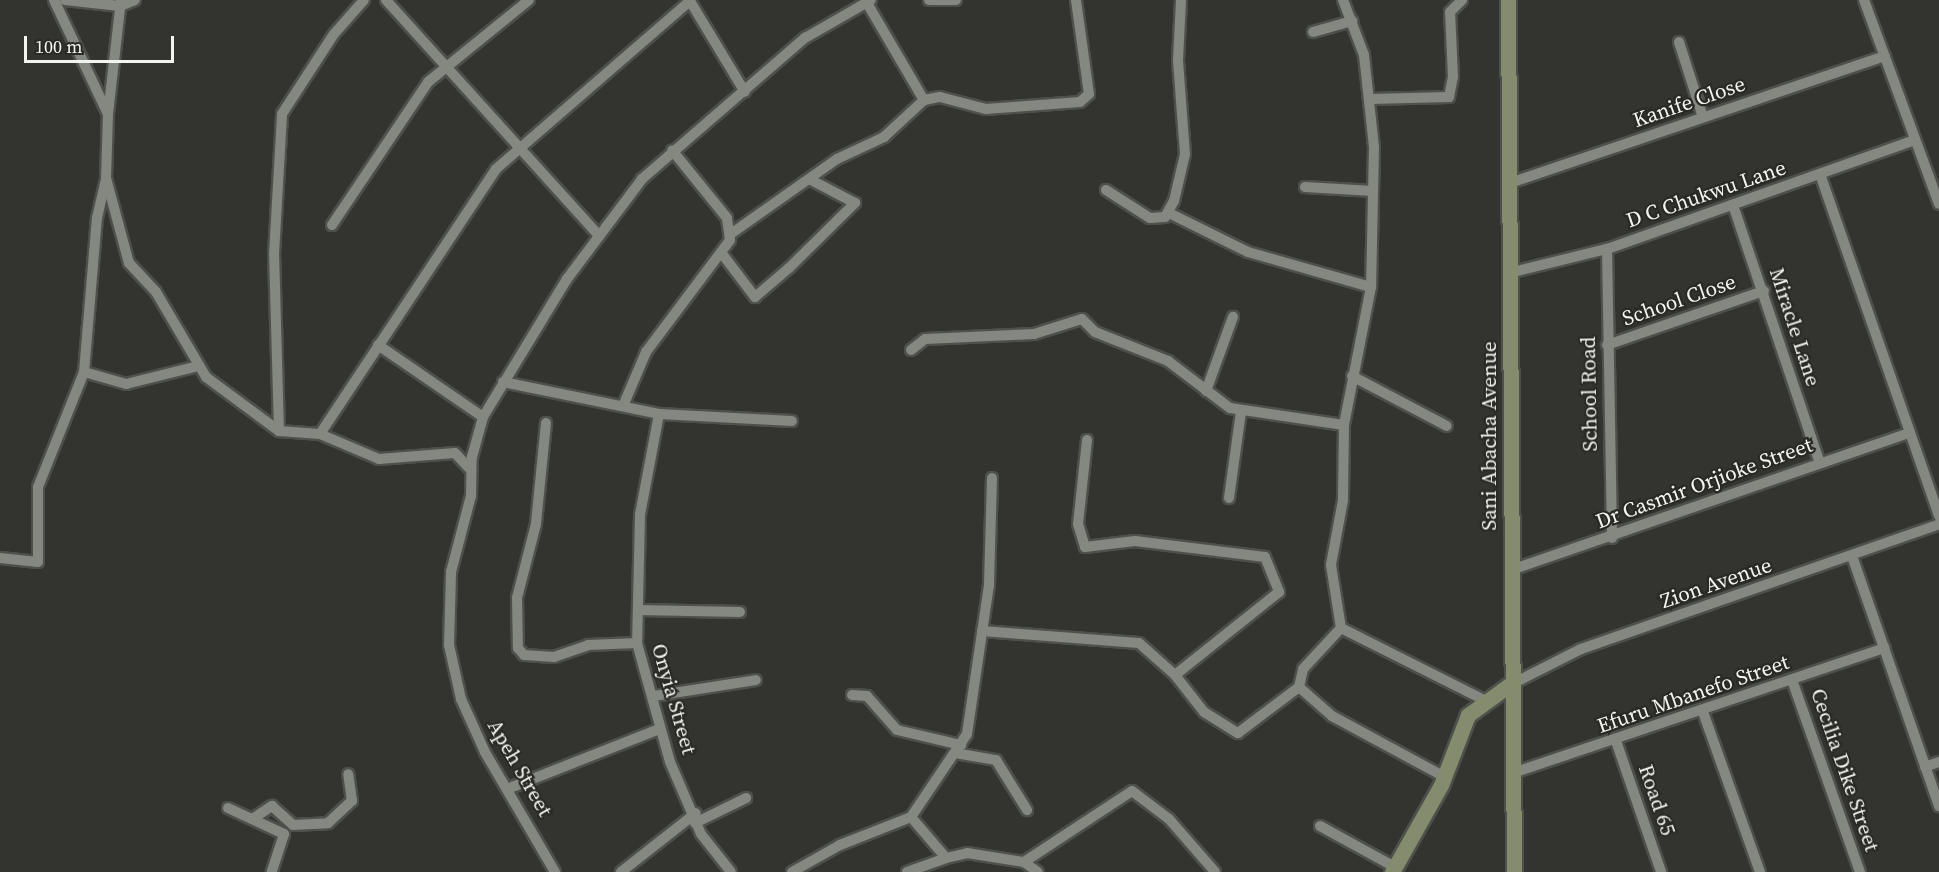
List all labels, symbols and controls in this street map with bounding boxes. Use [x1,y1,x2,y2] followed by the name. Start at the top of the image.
[27,24,177,62] scale bar
[35,34,82,59] text: 100 m
[1630,71,1748,133] street label: Kanife Close
[1623,155,1789,233] street label: D C Chukwu Lane
[1764,265,1826,389] street label: Miracle Lane
[1619,269,1739,331] street label: School Close
[1575,336,1603,452] street label: School Road
[1476,341,1502,531] street label: Sani Abacha Avenue
[1592,432,1816,534] street label: Dr Casmir Orjioke Street
[1657,552,1775,614] street label: Zion Avenue
[646,641,702,757] street label: Onyia Street
[1594,649,1792,739] street label: Efuru Mbanefo Street
[1805,685,1885,855] street label: Cecilia Dike Street
[482,715,558,821] street label: Apeh Street
[1633,761,1681,839] street label: Road 65

